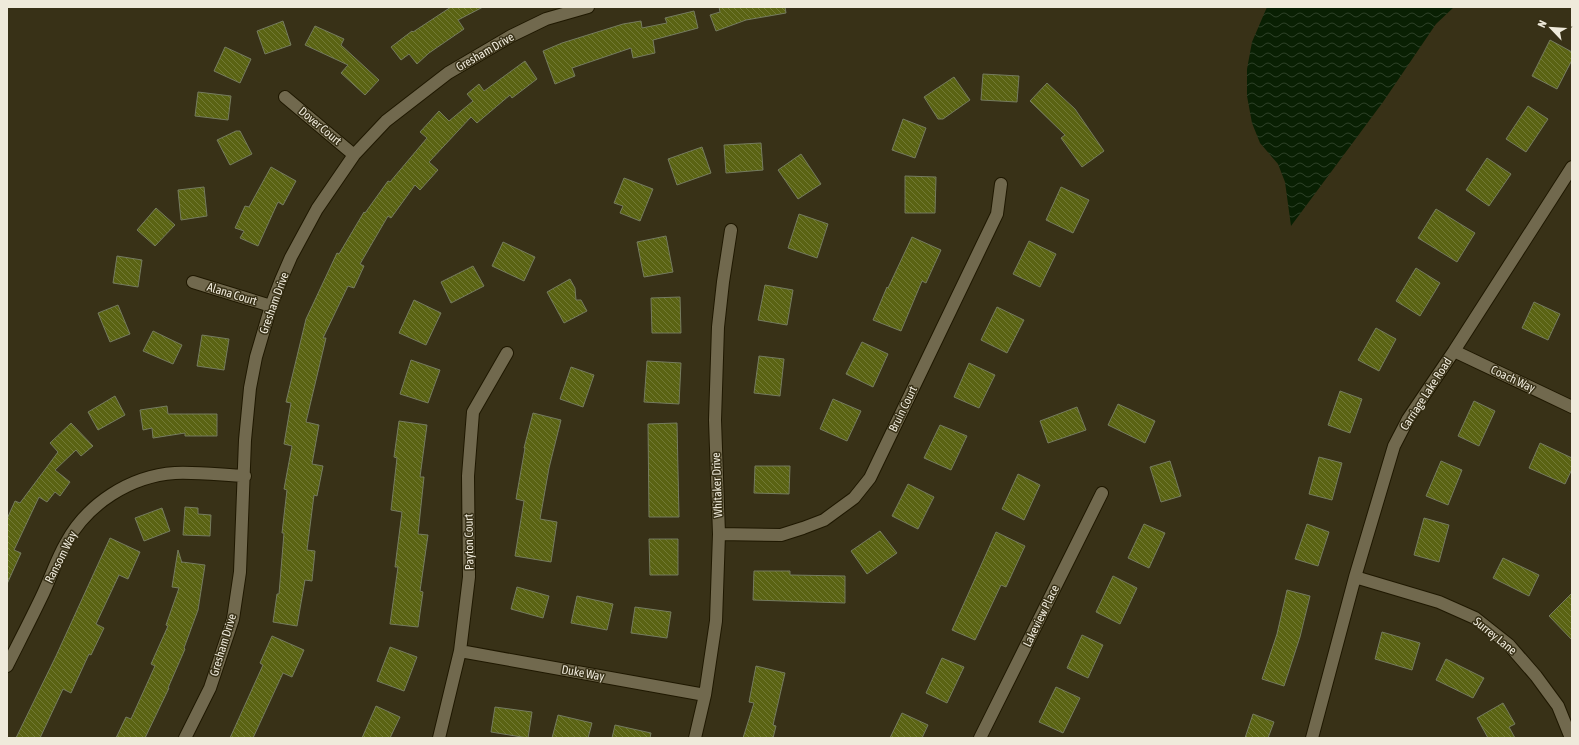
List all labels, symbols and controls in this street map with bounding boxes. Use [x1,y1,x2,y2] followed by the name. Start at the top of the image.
[1531,8,1571,48] north arrow
[1535,18,1549,29] text: N
[454,30,516,74] street label: Gresham Drive
[296,104,345,148] street label: Dover Court
[256,270,292,336] street label: Gresham Drive
[205,280,259,308] street label: Alana Court
[1397,355,1455,433] street label: Carriage Lake Road
[1489,363,1537,395] street label: Coach Way
[886,383,920,434] street label: Bruin Court
[709,452,725,518] street label: Whitaker Drive
[462,513,476,570] street label: Payton Court
[42,529,80,585] street label: Ransom Way
[1020,583,1062,649] street label: Lakeview Place
[207,612,239,678] street label: Gresham Drive
[1471,614,1519,658] street label: Surrey Lane
[560,662,606,684] street label: Duke Way

